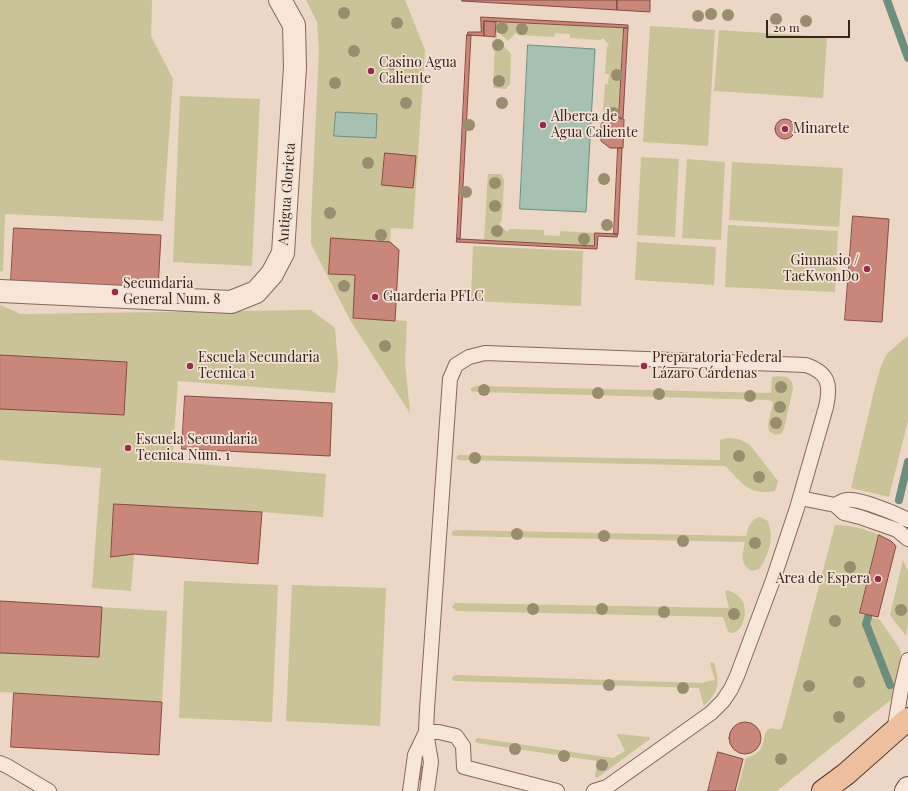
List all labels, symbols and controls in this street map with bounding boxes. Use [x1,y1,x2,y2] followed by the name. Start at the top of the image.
[768,12,852,38] scale bar
[773,19,800,35] text: 20 m
[379,55,457,88] place label: Casino Agua Caliente
[366,66,376,76] marker: Casino Agua Caliente
[551,109,638,142] place label: Alberca de Agua Caliente
[538,120,548,130] marker: Alberca de Agua Caliente
[793,121,850,137] place label: Minarete
[780,124,790,134] marker: Minarete
[275,142,299,246] street label: Antigua Glorieta
[783,253,859,286] place label: Gimnasio / TaeKwonDo
[862,264,872,274] marker: Gimnasio / TaeKwonDo
[123,276,221,308] place label: Secundaria General Num. 8
[110,287,120,297] marker: Secundaria General Num. 8
[383,289,484,305] place label: Guarderia PFLC
[370,292,380,302] marker: Guarderia PFLC
[198,350,320,382] place label: Escuela Secundaria Tecnica 1
[652,350,782,382] place label: Preparatoria Federal Lázaro Cárdenas
[185,361,195,371] marker: Escuela Secundaria Tecnica 1
[639,361,649,371] marker: Preparatoria Federal Lázaro Cárdenas
[136,432,258,464] place label: Escuela Secundaria Tecnica Num. 1
[123,443,133,453] marker: Escuela Secundaria Tecnica Num. 1
[776,571,870,587] place label: Area de Espera
[873,574,883,584] marker: Area de Espera

